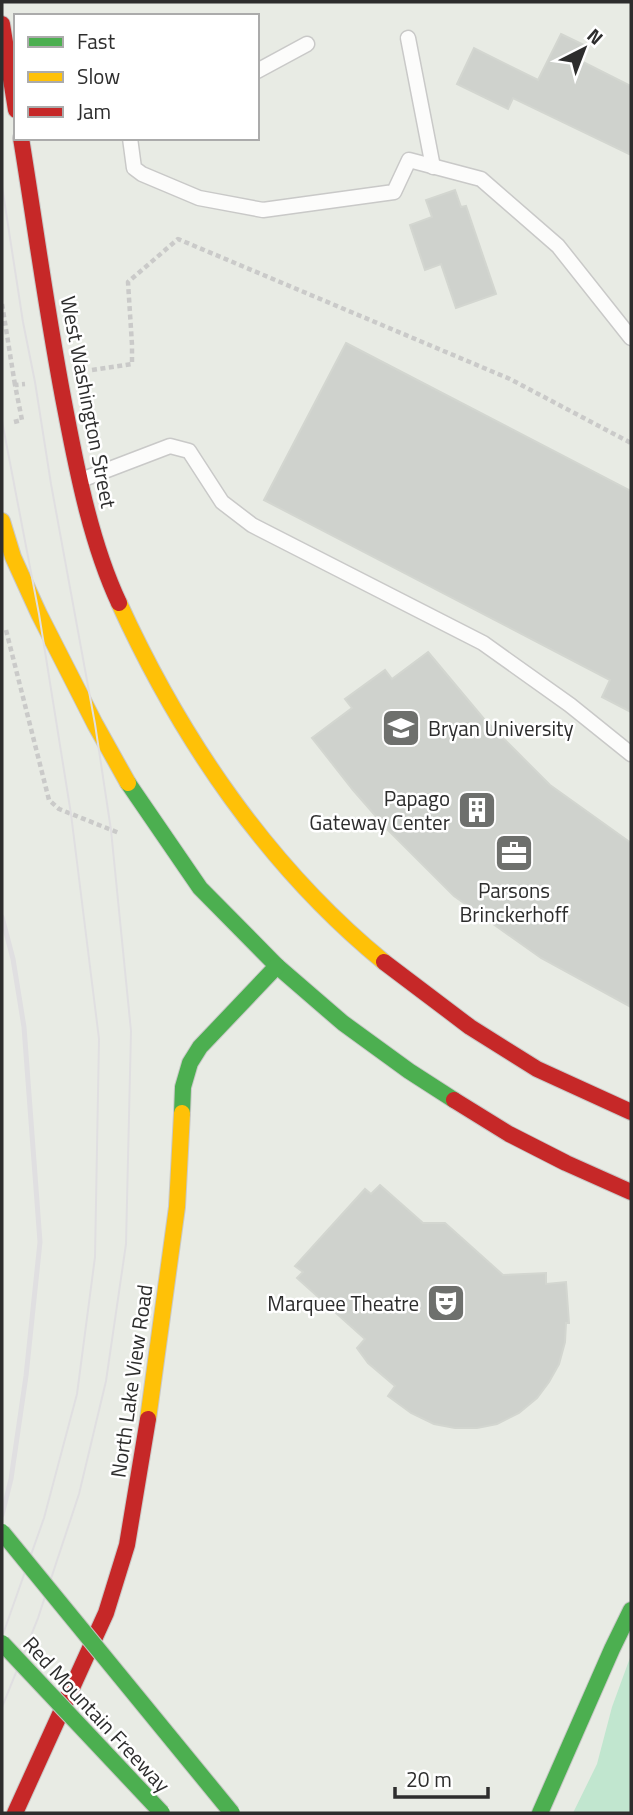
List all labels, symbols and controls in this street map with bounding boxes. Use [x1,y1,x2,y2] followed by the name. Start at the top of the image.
[14,14,259,140] legend
[549,14,619,84] north arrow
[581,21,610,51] text: N
[77,25,116,57] text: Fast
[77,60,120,92] text: Slow
[77,95,111,127] text: Jam
[53,293,125,511] street label: West Washington Street
[380,707,422,749] school or university icon: Bryan University
[428,712,574,744] place label: Bryan University
[309,782,450,838] place label: Papago Gateway Center
[456,789,498,831] building icon: Papago Gateway Center
[493,832,535,874] office icon: Parsons Brinckerhoff
[459,874,569,930] place label: Parsons Brinckerhoff
[102,1282,160,1480] street label: North Lake View Road
[425,1282,467,1324] theatre icon: Marquee Theatre
[267,1287,419,1319] place label: Marquee Theatre
[16,1629,178,1799] street label: Red Mountain Freeway
[395,1756,488,1800] scale bar
[406,1763,452,1795] text: 20 m

